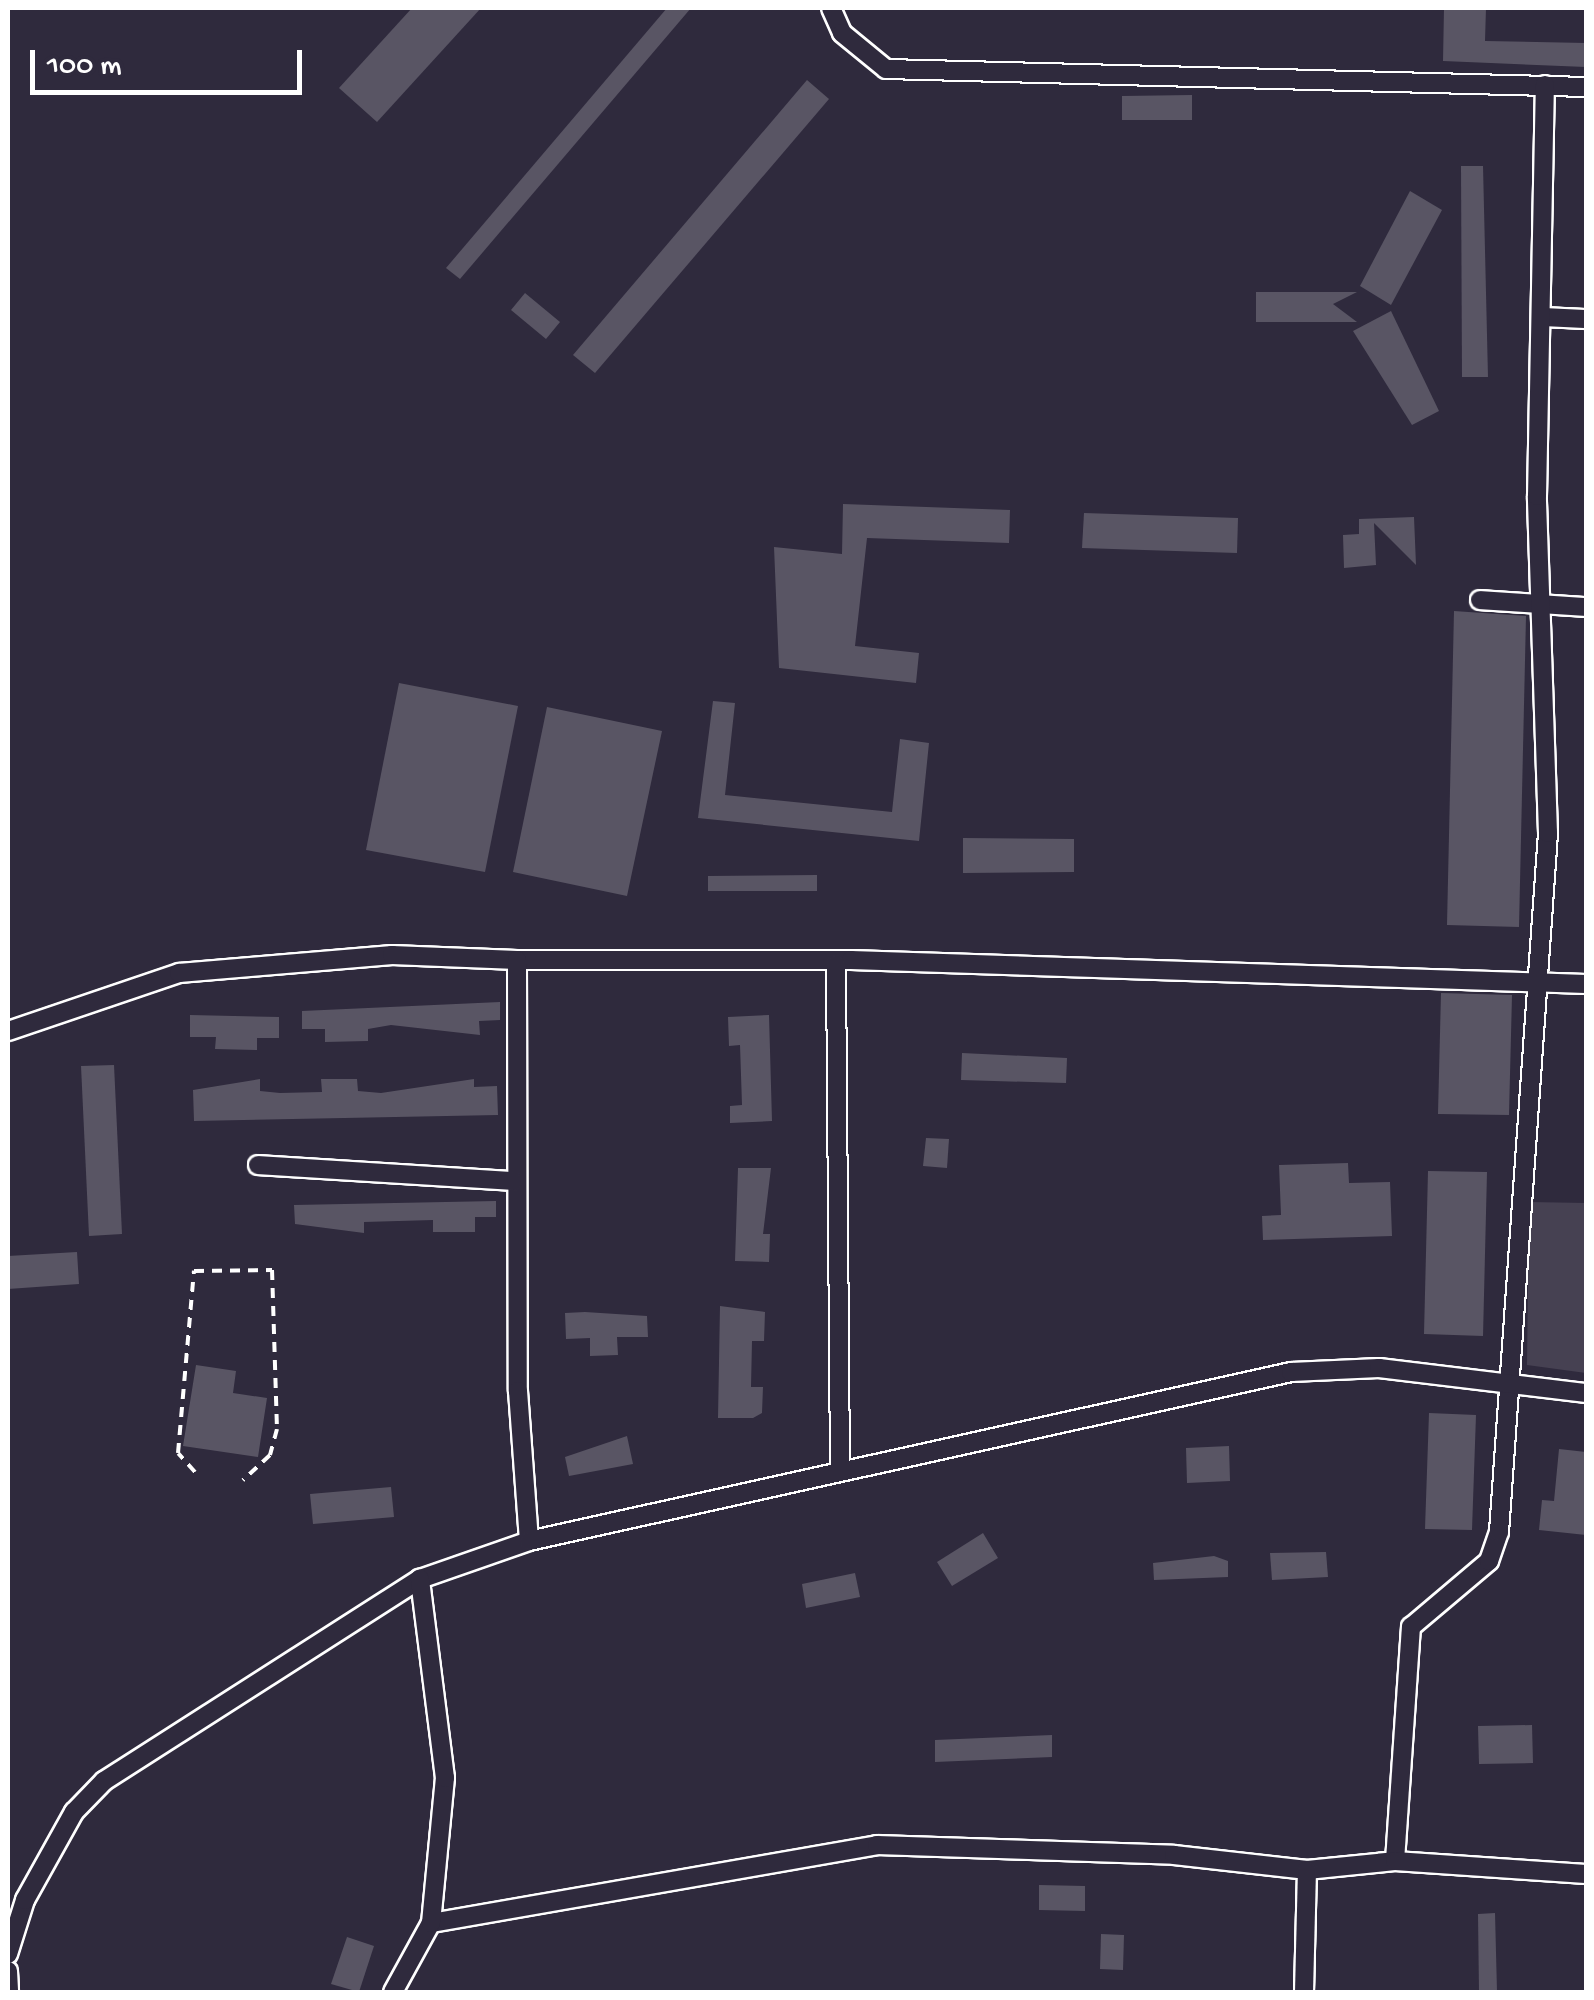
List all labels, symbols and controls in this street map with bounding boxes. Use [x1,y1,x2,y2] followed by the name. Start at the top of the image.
[35,30,308,92] scale bar
[47,50,122,85] text: 100 m

